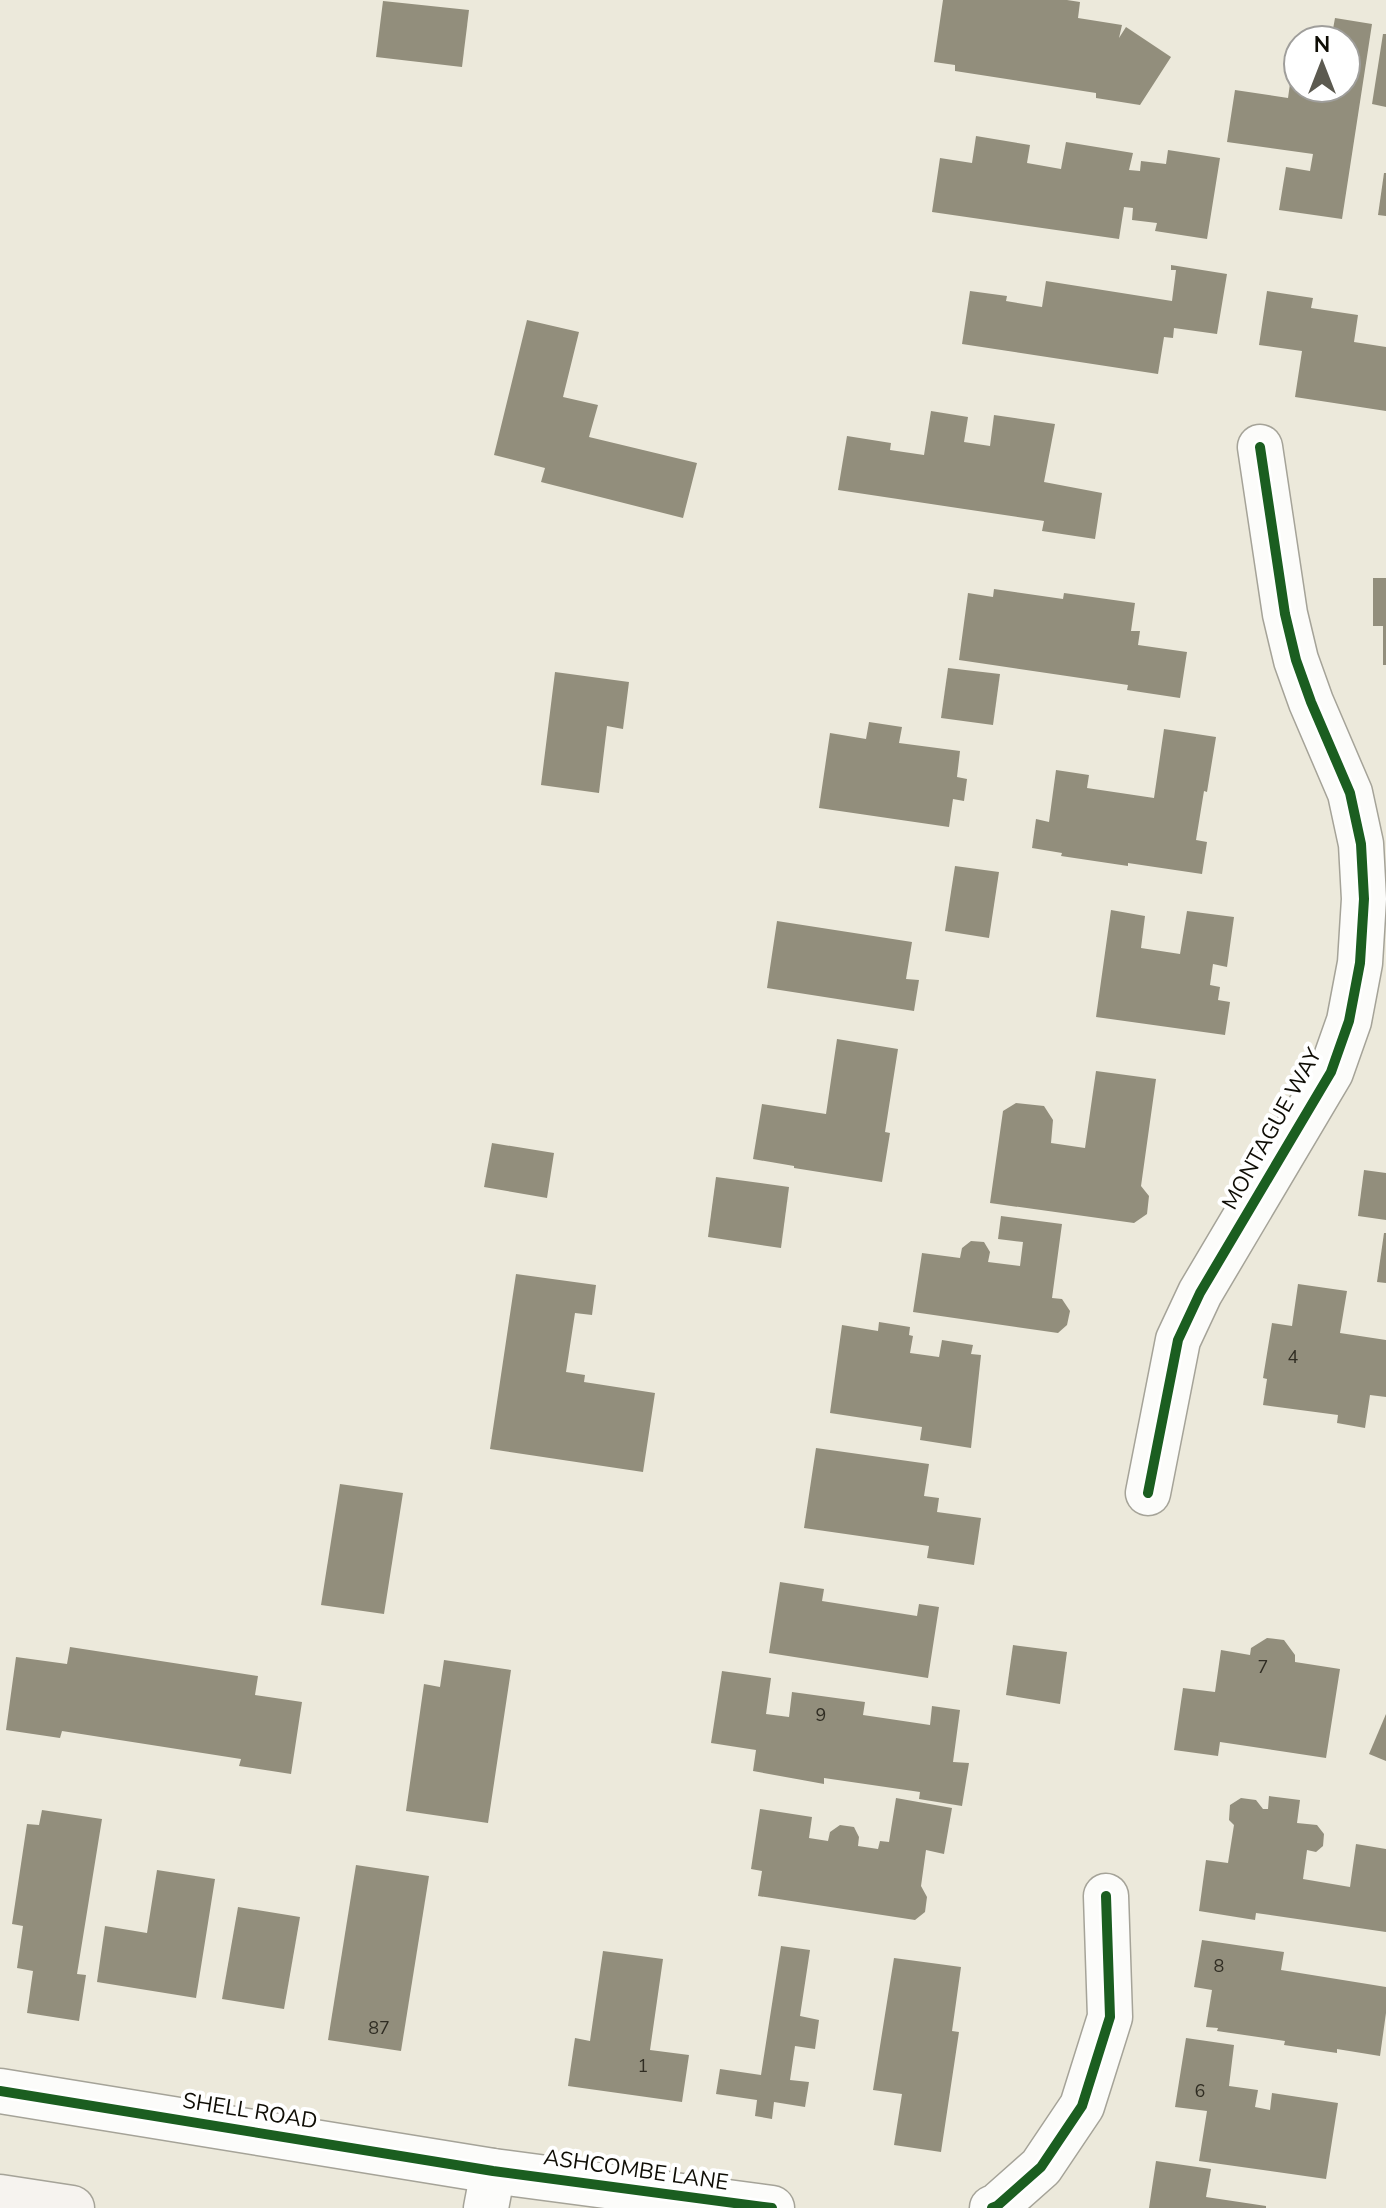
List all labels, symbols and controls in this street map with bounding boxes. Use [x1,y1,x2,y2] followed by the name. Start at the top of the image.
[1282,24,1362,104] north arrow
[1314,30,1330,60] text: N
[1215,1042,1329,1215] street label: MONTAGUE WAY
[1288,1345,1299,1369] house number: 4
[1258,1655,1268,1679] house number: 7
[816,1703,826,1727] house number: 9
[1214,1954,1224,1978] house number: 8
[368,2016,390,2040] house number: 87
[638,2054,648,2078] house number: 1
[1195,2079,1205,2103] house number: 6
[180,2086,320,2136] street label: SHELL ROAD
[542,2142,730,2198] street label: ASHCOMBE LANE

